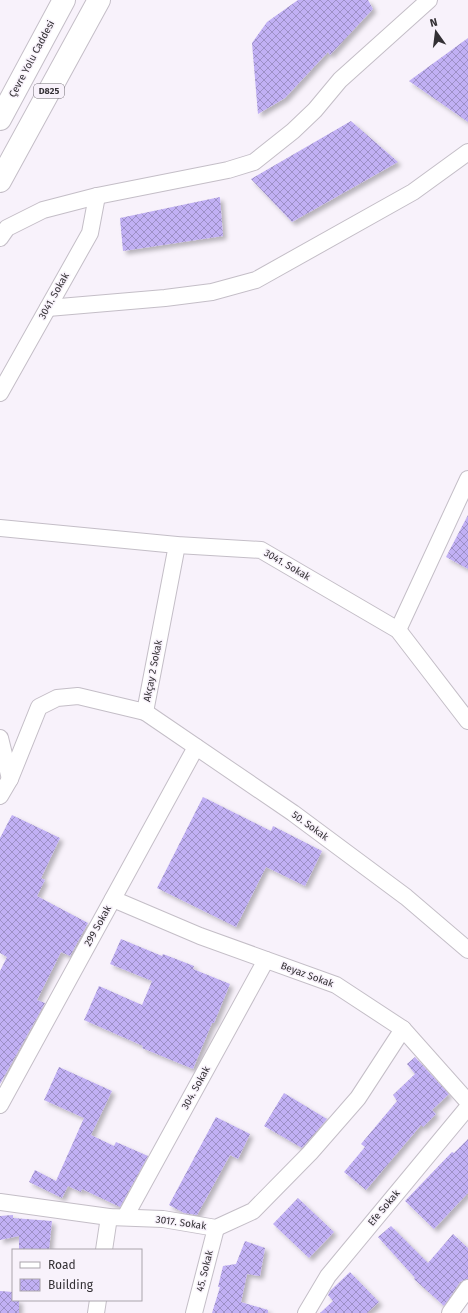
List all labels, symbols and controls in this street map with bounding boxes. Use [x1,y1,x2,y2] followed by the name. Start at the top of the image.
[416,12,456,52] north arrow
[429,16,439,30] text: N
[7,18,57,100] street label: Çevre Yolu Caddesi
[34,84,64,98] road number: D825
[36,270,72,321] street label: 3041. Sokak
[262,547,313,584] street label: 3041. Sokak
[141,638,165,703] street label: Akçay 2 Sokak
[289,809,331,844] street label: 50. Sokak
[82,903,115,949] street label: 299 Sokak
[279,960,336,990] street label: Beyaz Sokak
[179,1063,213,1112] street label: 304. Sokak
[365,1187,403,1228] street label: Efe Sokak
[155,1214,208,1233] street label: 3017. Sokak
[194,1248,216,1293] street label: 45. Sokak
[12,1249,142,1301] legend
[48,1258,76,1272] text: Road
[48,1278,94,1292] text: Building

